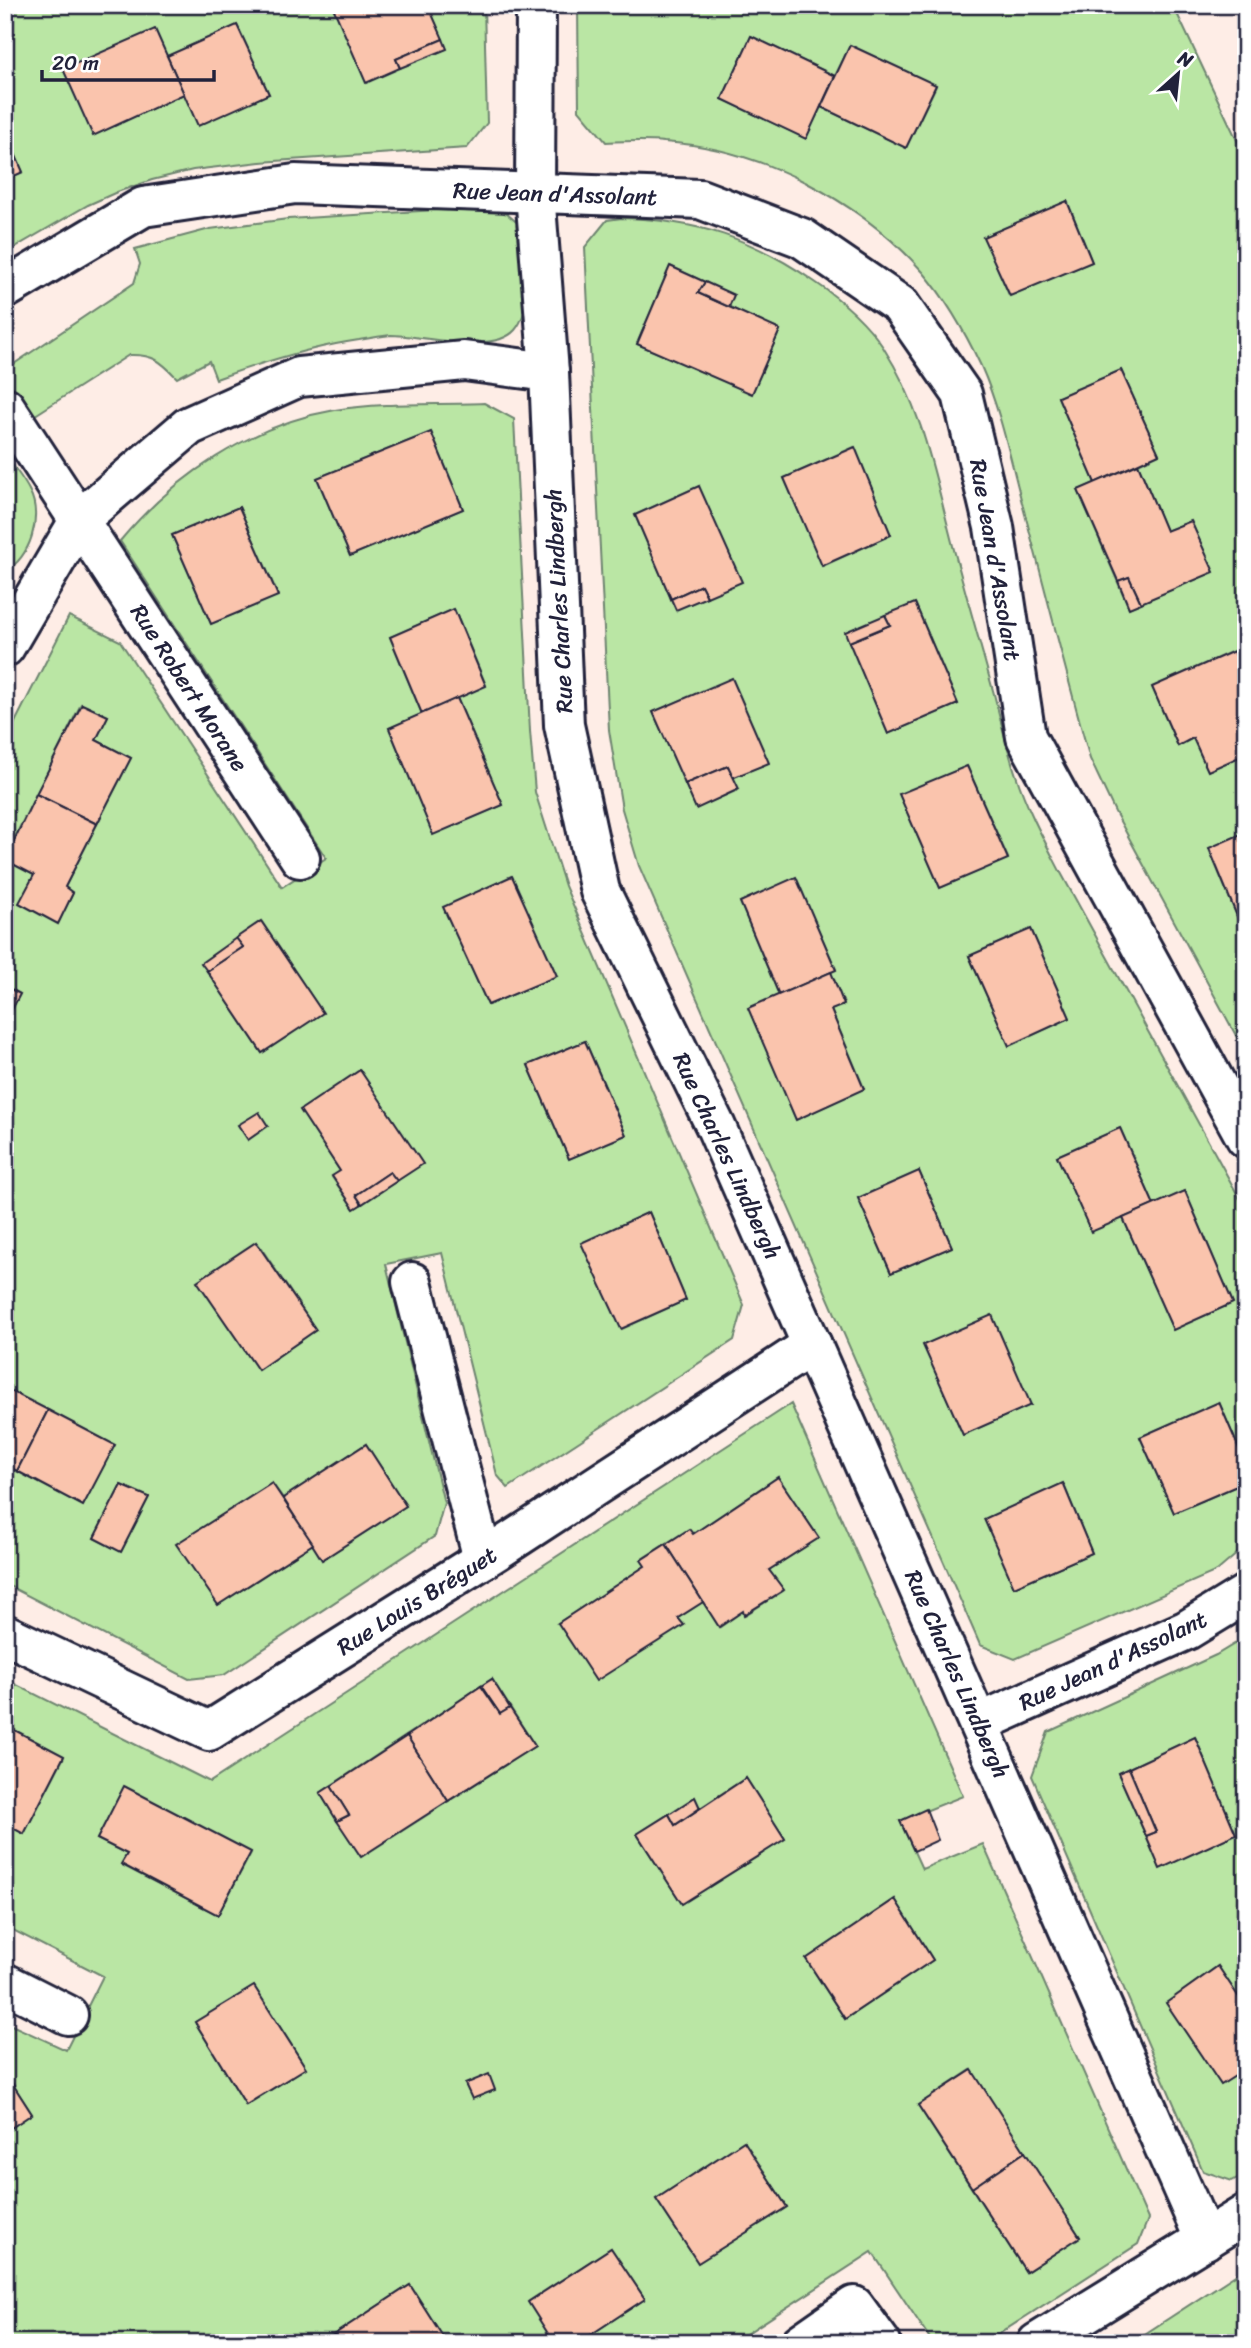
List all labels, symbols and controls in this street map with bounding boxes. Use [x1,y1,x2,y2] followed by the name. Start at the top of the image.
[42,38,214,82] scale bar
[1142,38,1212,108] north arrow
[1171,41,1200,77] text: N
[52,44,99,82] text: 20 m
[452,170,658,218] street label: Rue Jean d'Assolant
[957,456,1033,664] street label: Rue Jean d'Assolant
[533,488,585,714] street label: Rue Charles Lindbergh
[119,595,259,781] street label: Rue Robert Morane
[661,1046,793,1266] street label: Rue Charles Lindbergh
[328,1535,506,1667] street label: Rue Louis Bréguet
[893,1563,1021,1785] street label: Rue Charles Lindbergh
[1012,1599,1214,1723] street label: Rue Jean d'Assolant

